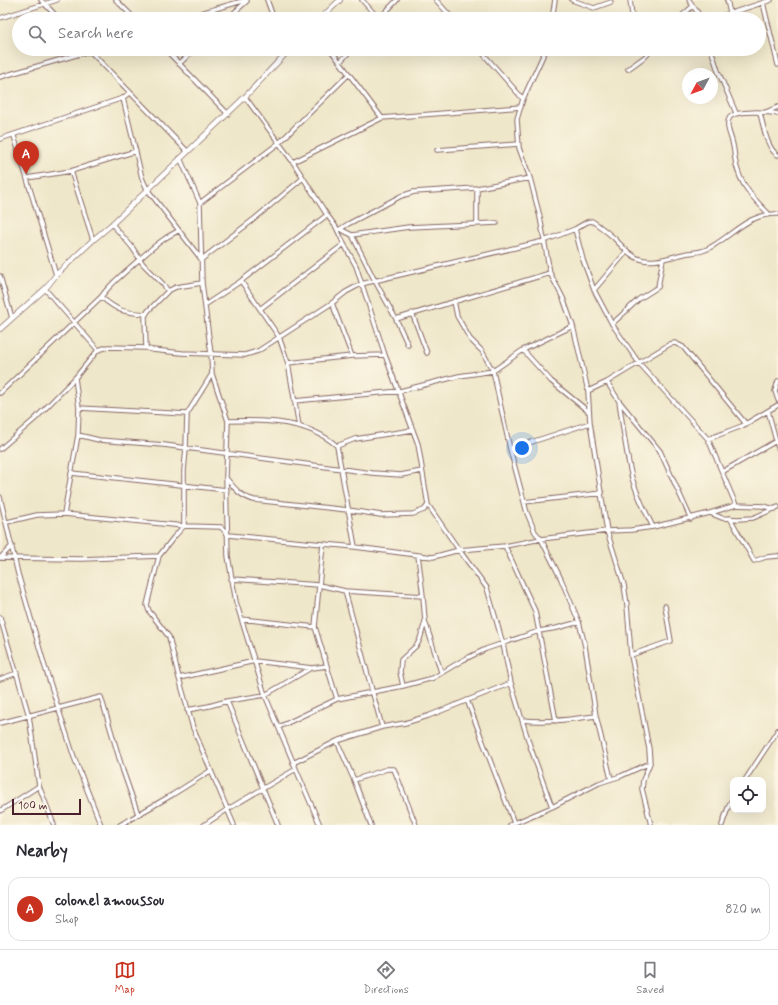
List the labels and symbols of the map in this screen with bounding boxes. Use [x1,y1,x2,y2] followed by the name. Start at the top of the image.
[682,68,718,104] north arrow
[13,141,39,174] pin: A
[512,438,532,458] your location
[12,797,81,816] scale bar

